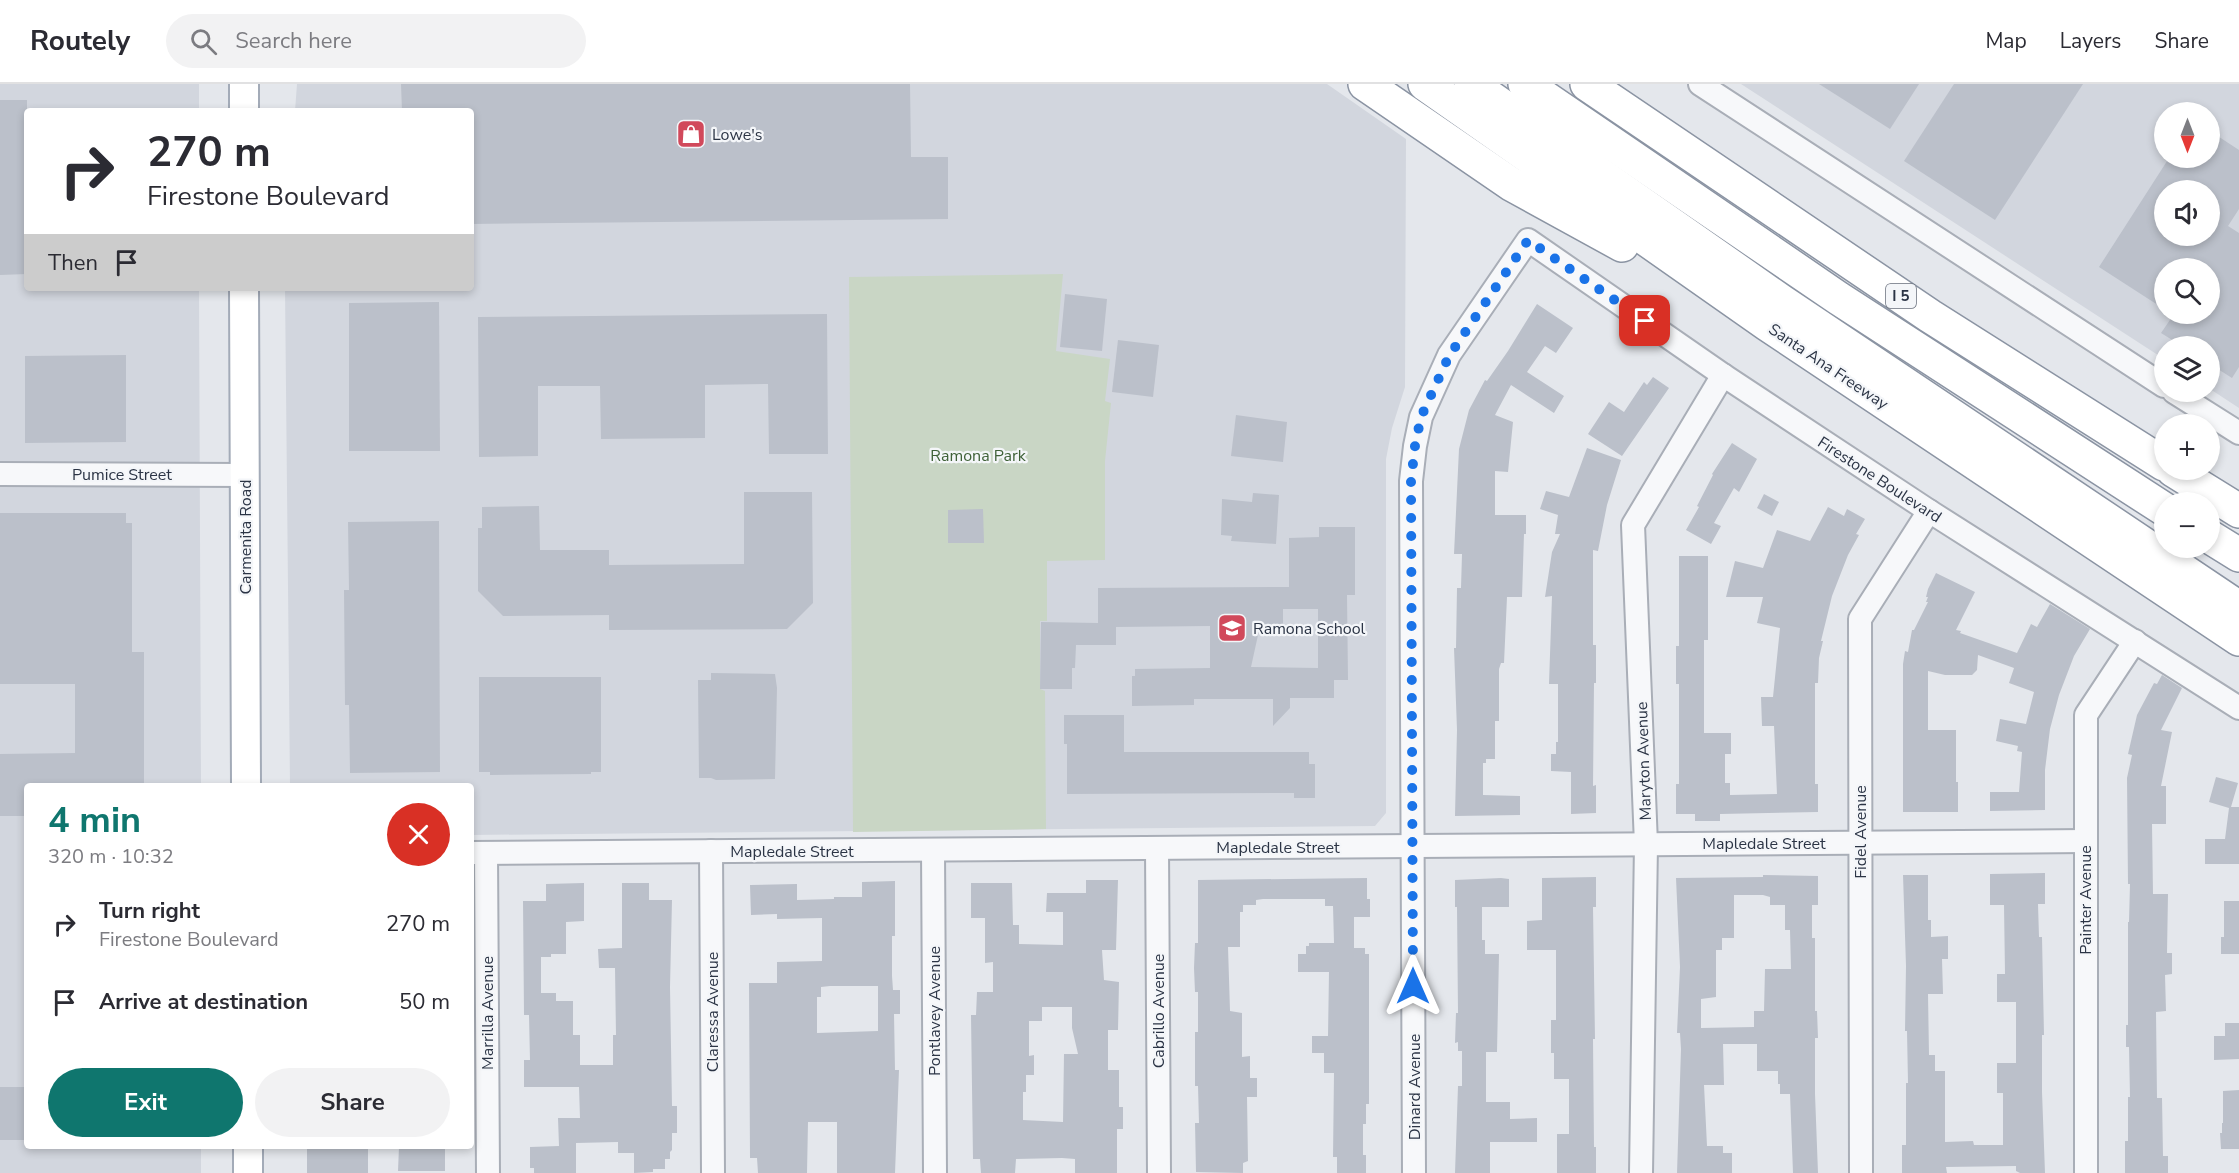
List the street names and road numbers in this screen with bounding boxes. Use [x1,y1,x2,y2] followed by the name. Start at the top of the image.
[1886,284,1916,308] road number: I 5
[1764,319,1893,416] street label: Santa Ana Freeway
[1813,431,1946,528] street label: Firestone Boulevard
[72,464,172,486] street label: Pumice Street
[235,479,257,595] street label: Carmenita Road
[1631,701,1657,821] street label: Maryton Avenue
[1850,785,1872,879] street label: Fidel Avenue
[1702,833,1826,855] street label: Mapledale Street
[1216,837,1340,859] street label: Mapledale Street
[730,841,854,863] street label: Mapledale Street
[2075,845,2097,955] street label: Painter Avenue
[924,946,946,1076] street label: Pontlavey Avenue
[702,952,724,1072] street label: Claressa Avenue
[1148,954,1170,1068] street label: Cabrillo Avenue
[477,956,499,1070] street label: Marrilla Avenue
[1404,1034,1426,1140] street label: Dinard Avenue

